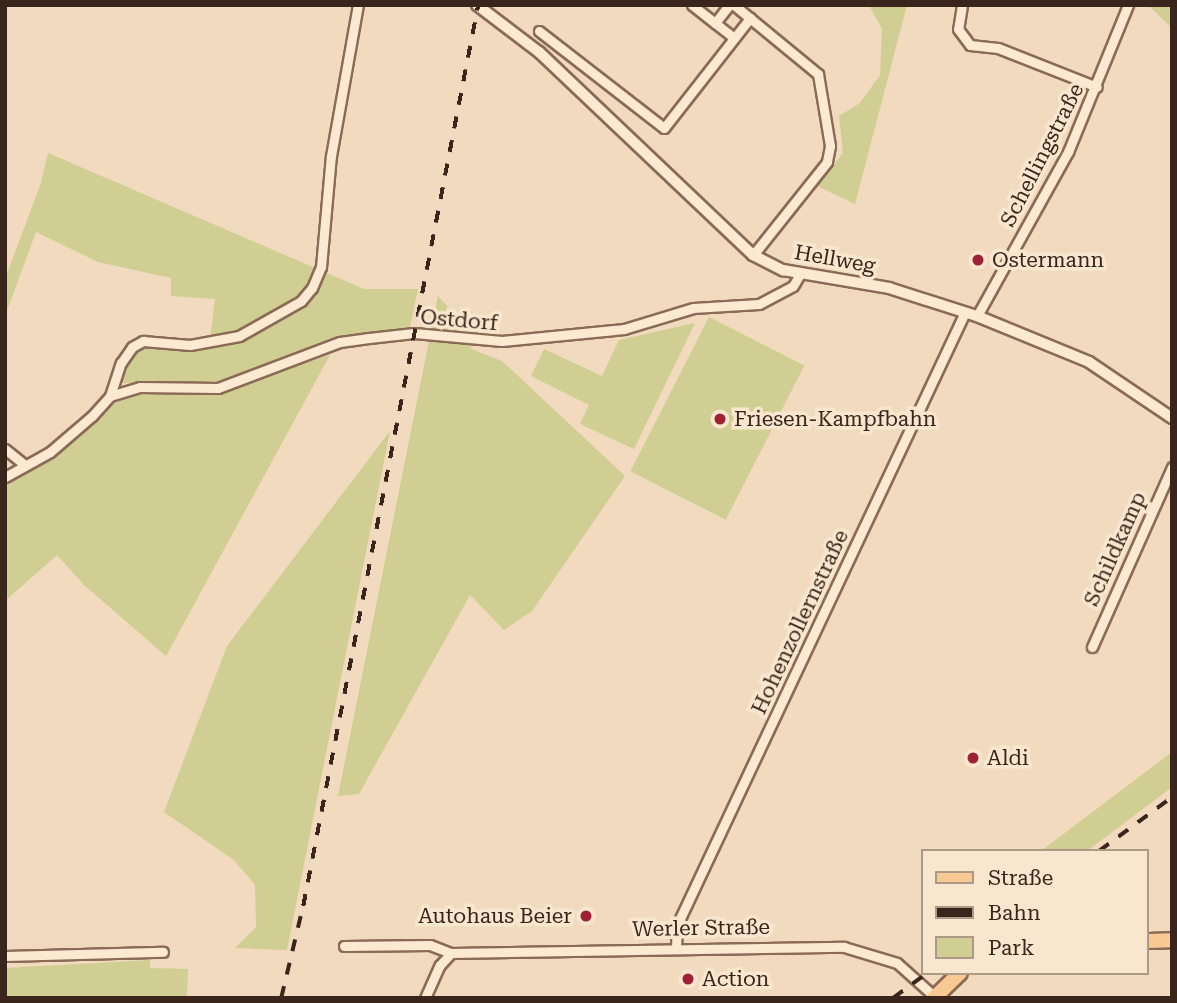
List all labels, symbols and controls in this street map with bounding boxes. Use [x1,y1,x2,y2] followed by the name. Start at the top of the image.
[995,79,1089,231] street label: Schellingstraße
[792,239,878,279] street label: Hellweg
[992,247,1104,273] place label: Ostermann
[970,252,986,268] marker: Ostermann
[419,304,499,336] street label: Ostdorf
[734,406,936,432] place label: Friesen-Kampfbahn
[712,411,728,427] marker: Friesen-Kampfbahn
[1079,488,1151,610] street label: Schildkamp
[746,526,854,718] street label: Hohenzollernstraße
[987,745,1029,771] place label: Aldi
[965,750,981,766] marker: Aldi
[922,849,1149,975] legend
[988,866,1053,890] text: Straße
[988,901,1040,925] text: Bahn
[418,903,572,929] place label: Autohaus Beier
[578,908,594,924] marker: Autohaus Beier
[632,914,770,942] street label: Werler Straße
[988,936,1034,960] text: Park
[702,966,769,992] place label: Action
[680,971,696,987] marker: Action

